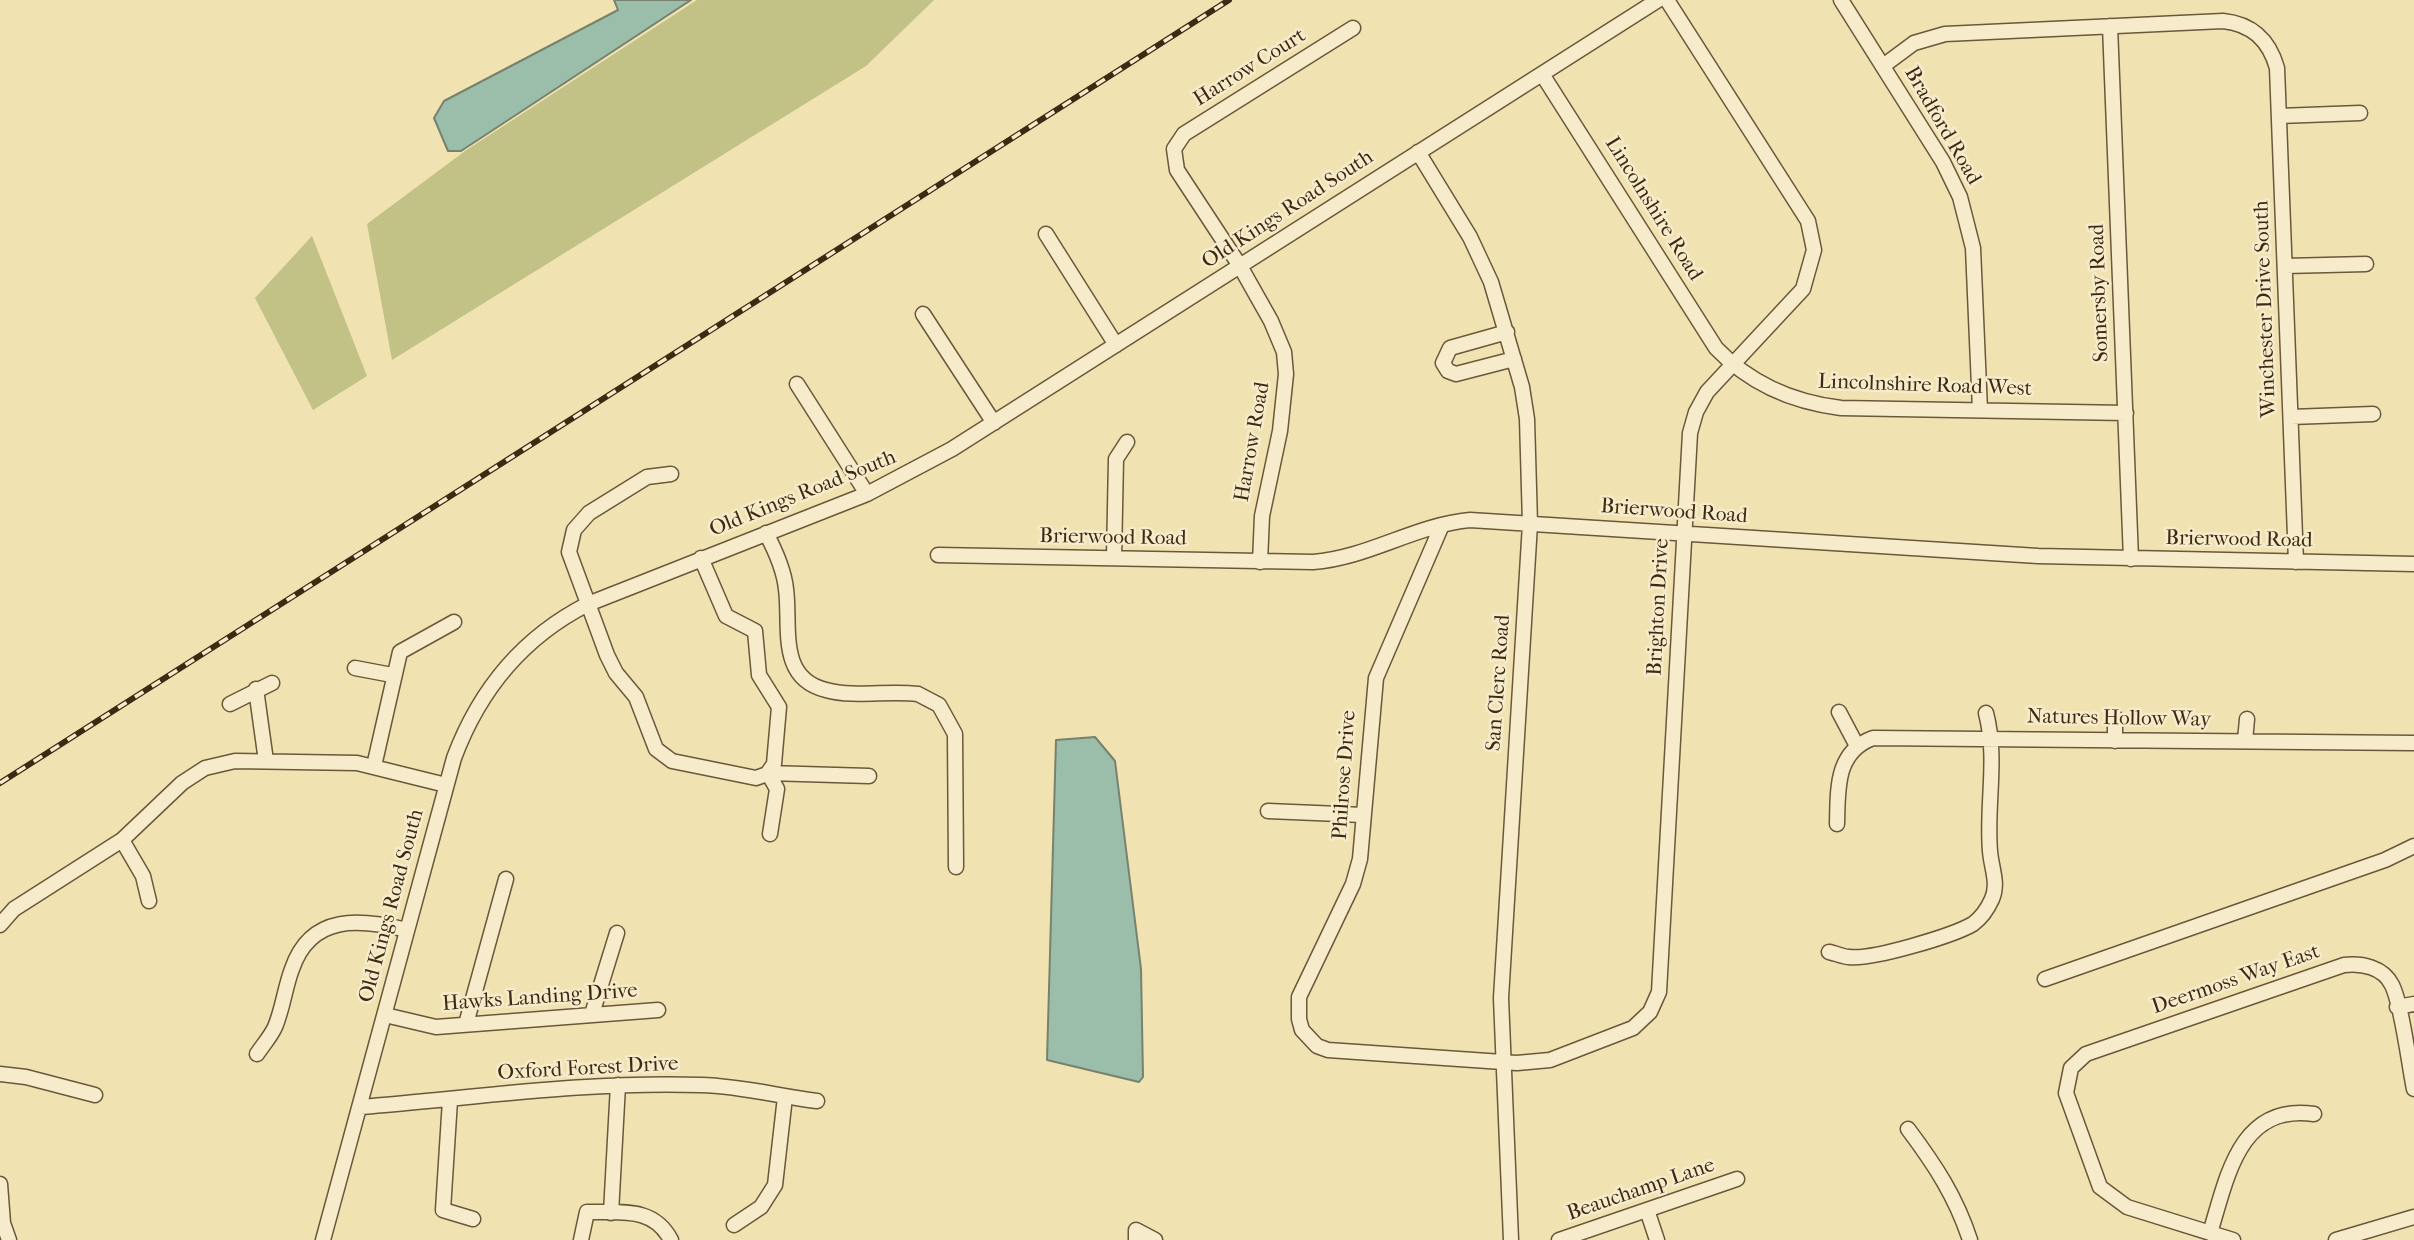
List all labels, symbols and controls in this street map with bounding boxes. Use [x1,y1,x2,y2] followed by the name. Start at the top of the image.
[1189,24,1311,112] street label: Harrow Court
[1898,62,1986,190] street label: Bradford Road
[1599,132,1707,286] street label: Lincolnshire Road
[1198,145,1378,275] street label: Old Kings Road South
[2250,200,2282,418] street label: Winchester Drive South
[2085,223,2115,363] street label: Somersby Road
[1818,370,2032,402] street label: Lincolnshire Road West
[1230,380,1276,504] street label: Harrow Road
[706,445,900,543] street label: Old Kings Road South
[1600,494,1748,530] street label: Brierwood Road
[1039,524,1187,552] street label: Brierwood Road
[2165,526,2313,554] street label: Brierwood Road
[1643,538,1675,676] street label: Brighton Drive
[1482,614,1516,752] street label: San Clerc Road
[2027,705,2211,733] street label: Natures Hollow Way
[1328,709,1362,841] street label: Philrose Drive
[354,807,430,1005] street label: Old Kings Road South
[2149,939,2323,1021] street label: Deermoss Way East
[442,979,638,1017] street label: Hawks Landing Drive
[497,1052,679,1086] street label: Oxford Forest Drive
[1564,1153,1718,1227] street label: Beauchamp Lane

